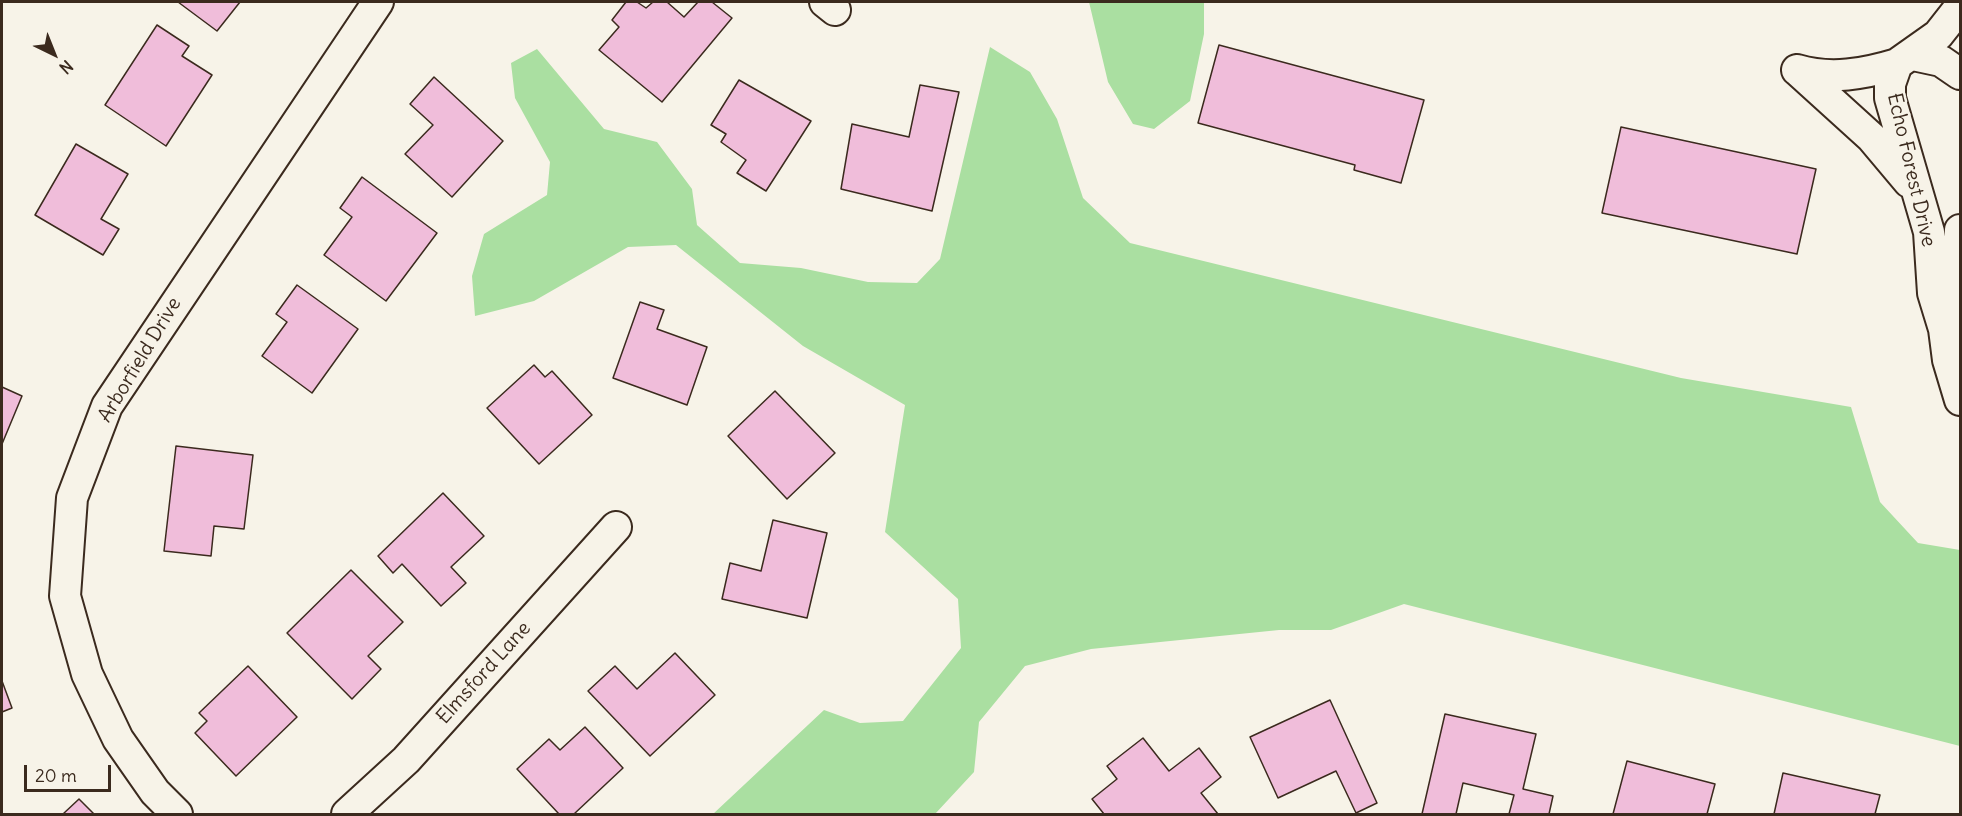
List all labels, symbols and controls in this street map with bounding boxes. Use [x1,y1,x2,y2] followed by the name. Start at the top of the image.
[24,24,84,84] north arrow
[55,56,77,78] text: N
[1882,91,1940,249] street label: Echo Forest Drive
[93,293,187,427] street label: Arborfield Drive
[432,617,536,729] street label: Elmsford Lane
[27,753,114,791] scale bar
[35,764,77,787] text: 20 m

